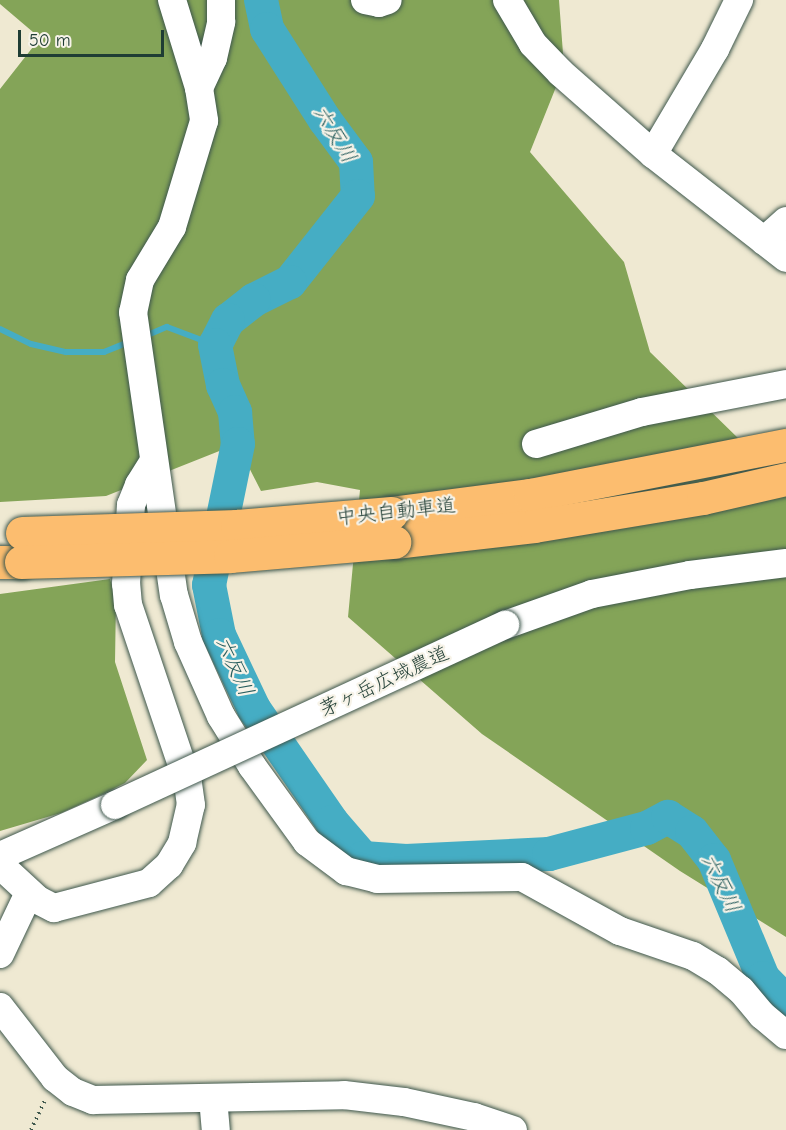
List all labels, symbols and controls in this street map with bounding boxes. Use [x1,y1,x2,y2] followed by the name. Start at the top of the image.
[21,18,166,56] scale bar
[29,30,71,51] text: 50 m
[308,101,362,167] water label: 六反川
[335,493,457,529] street label: 中央自動車道
[211,632,259,700] water label: 六反川
[315,641,453,721] street label: 茅ヶ岳広域農道
[696,849,746,917] water label: 六反川

